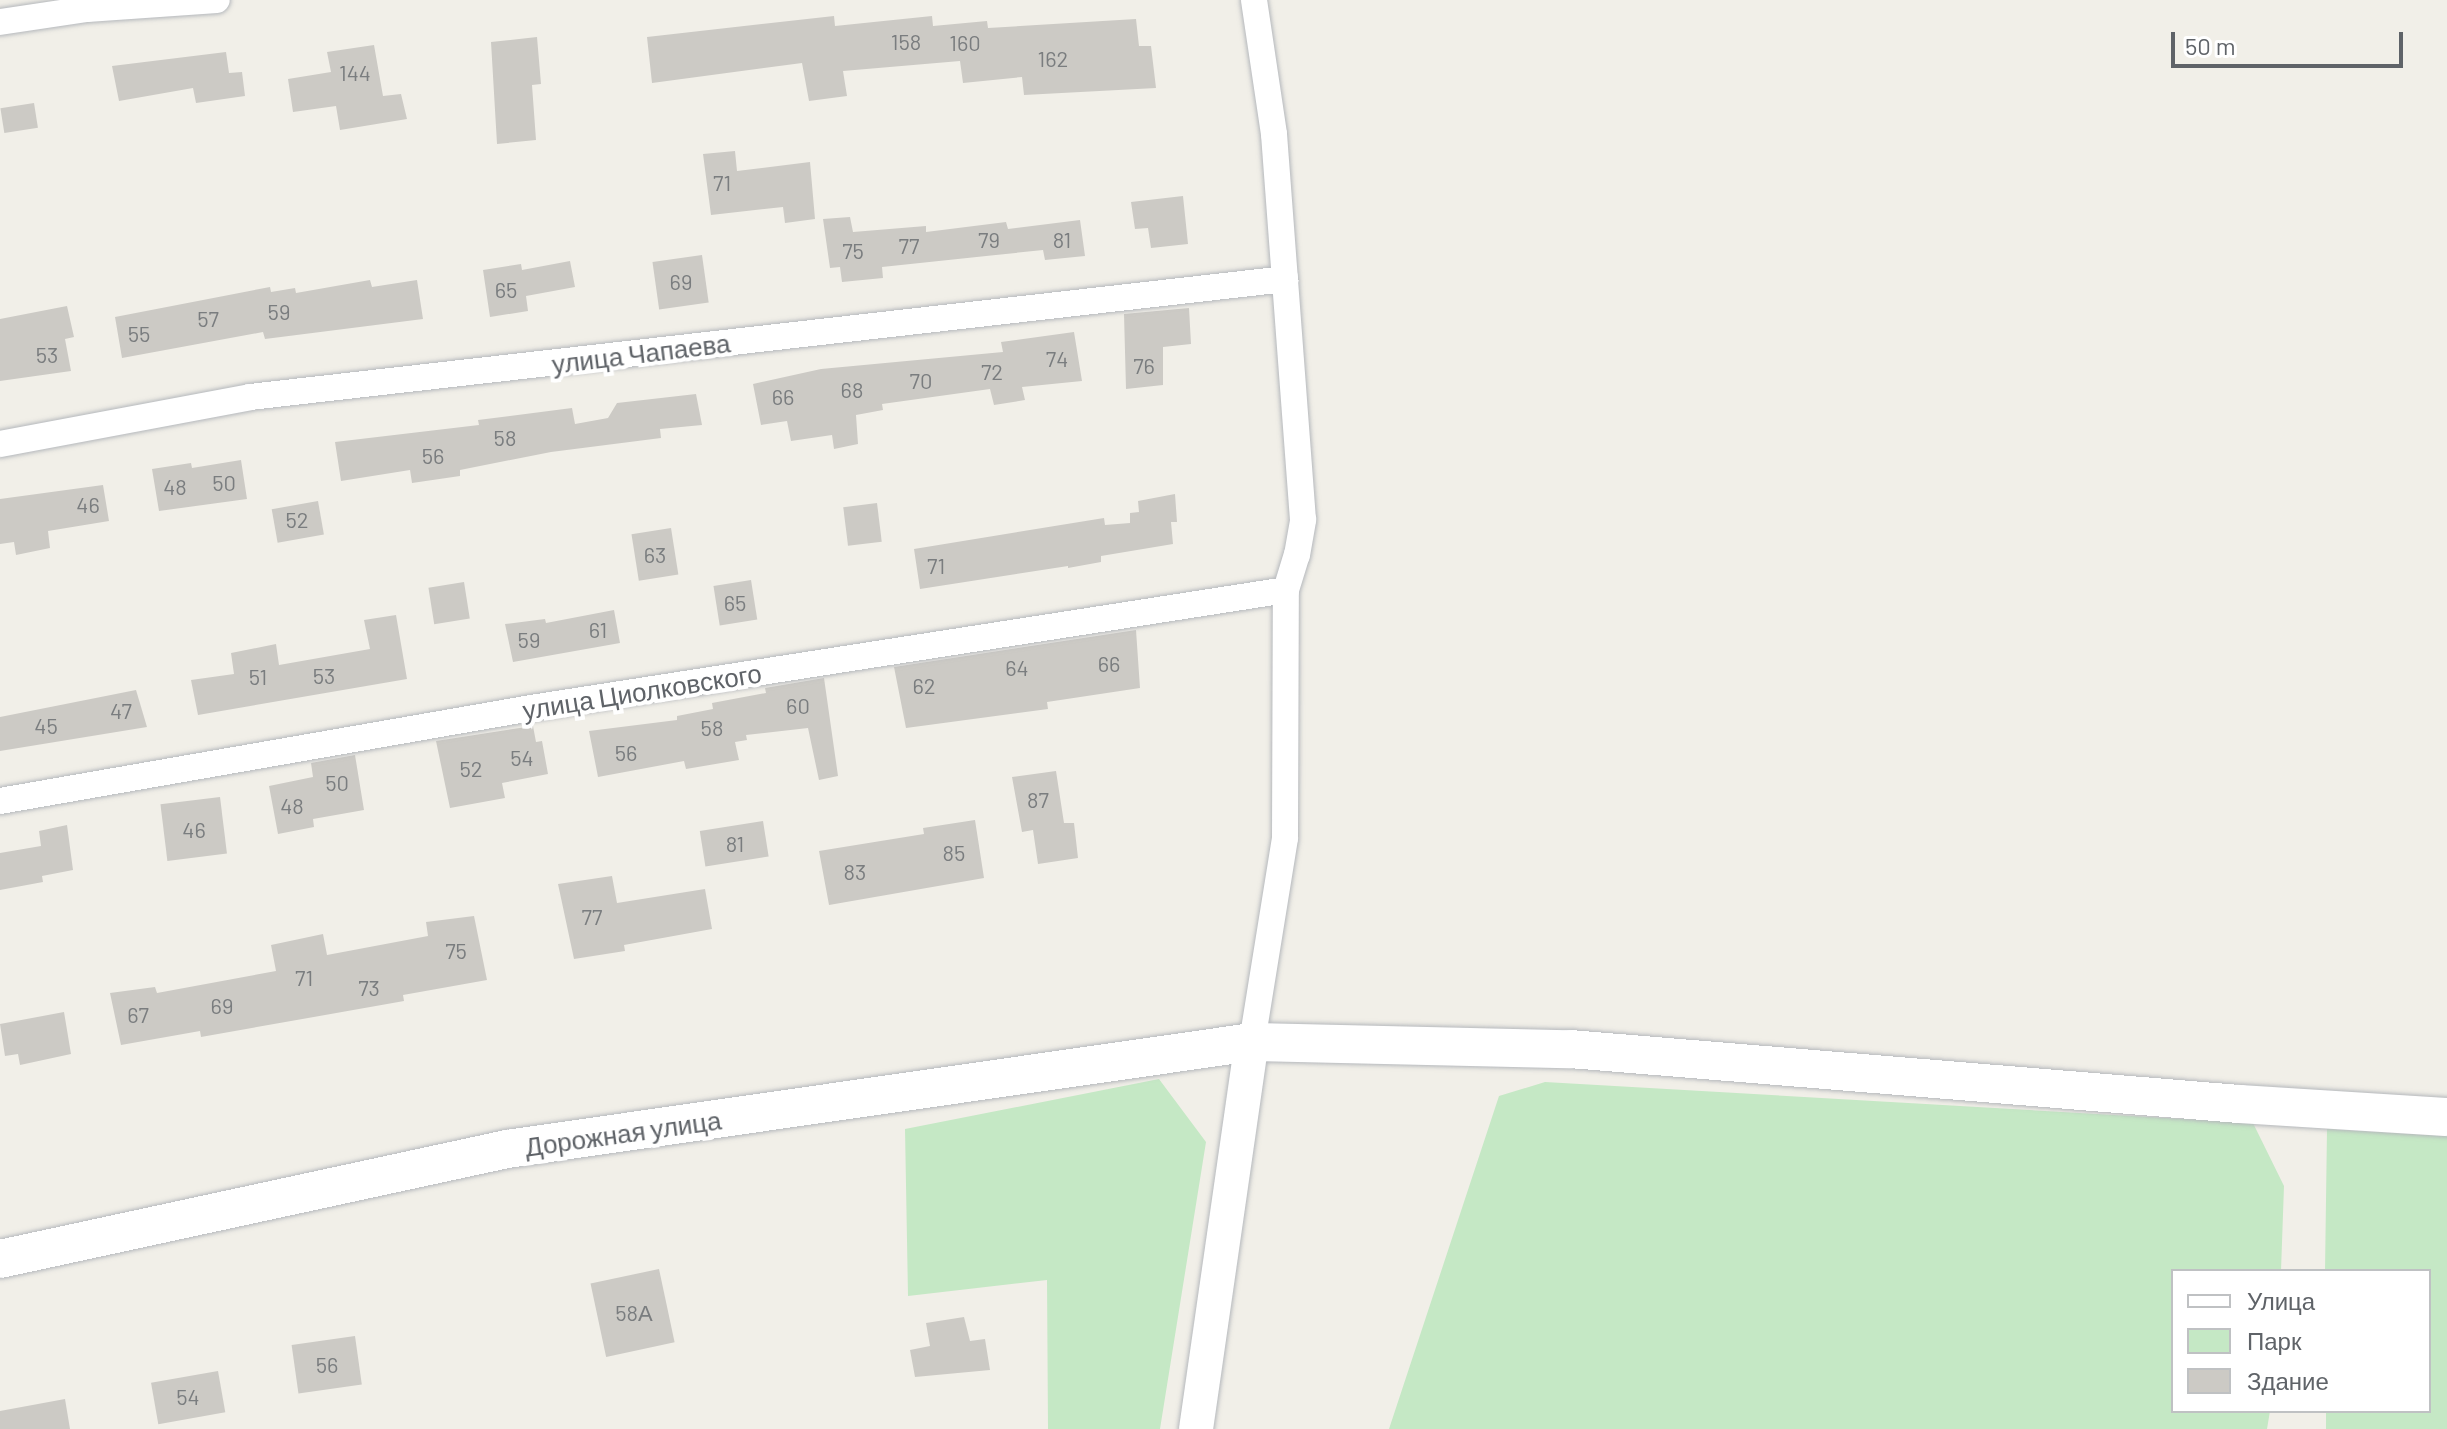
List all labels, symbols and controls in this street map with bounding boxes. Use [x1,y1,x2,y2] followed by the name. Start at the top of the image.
[2175,16,2407,66] scale bar
[891,29,921,55] house number: 158
[949,30,981,56] house number: 160
[2185,31,2236,60] text: 50 m
[1038,46,1068,72] house number: 162
[339,60,371,86] house number: 144
[713,170,731,196] house number: 71
[978,227,1000,253] house number: 79
[1053,227,1071,253] house number: 81
[899,233,919,259] house number: 77
[842,238,864,264] house number: 75
[670,269,692,295] house number: 69
[495,277,517,303] house number: 65
[268,299,290,325] house number: 59
[197,306,219,332] house number: 57
[128,321,150,347] house number: 55
[550,327,732,379] street label: улица Чапаева
[36,342,58,368] house number: 53
[1046,346,1068,372] house number: 74
[1133,353,1155,379] house number: 76
[981,359,1003,385] house number: 72
[910,368,932,394] house number: 70
[841,377,863,403] house number: 68
[772,384,794,410] house number: 66
[494,425,516,451] house number: 58
[422,443,444,469] house number: 56
[212,470,236,496] house number: 50
[163,474,187,500] house number: 48
[76,492,100,518] house number: 46
[285,507,309,533] house number: 52
[644,542,666,568] house number: 63
[927,553,945,579] house number: 71
[724,590,746,616] house number: 65
[589,617,607,643] house number: 61
[518,627,540,653] house number: 59
[1098,651,1120,677] house number: 66
[1005,655,1029,681] house number: 64
[520,657,764,725] street label: улица Циолковского
[313,663,335,689] house number: 53
[249,664,267,690] house number: 51
[912,673,936,699] house number: 62
[786,693,810,719] house number: 60
[110,698,132,724] house number: 47
[34,713,58,739] house number: 45
[701,715,723,741] house number: 58
[615,740,637,766] house number: 56
[510,745,534,771] house number: 54
[459,756,483,782] house number: 52
[325,770,349,796] house number: 50
[1027,787,1049,813] house number: 87
[280,793,304,819] house number: 48
[182,817,206,843] house number: 46
[726,831,744,857] house number: 81
[943,840,965,866] house number: 85
[844,859,866,885] house number: 83
[582,904,602,930] house number: 77
[445,938,467,964] house number: 75
[295,965,313,991] house number: 71
[358,975,380,1001] house number: 73
[211,993,233,1019] house number: 69
[127,1002,149,1028] house number: 67
[523,1104,723,1162] street label: Дорожная улица
[2171,1269,2431,1413] legend
[2247,1286,2315,1315] text: Улица
[615,1300,653,1326] house number: 58А
[2247,1326,2301,1355] text: Парк
[316,1352,338,1378] house number: 56
[2247,1366,2329,1395] text: Здание
[176,1384,200,1410] house number: 54

